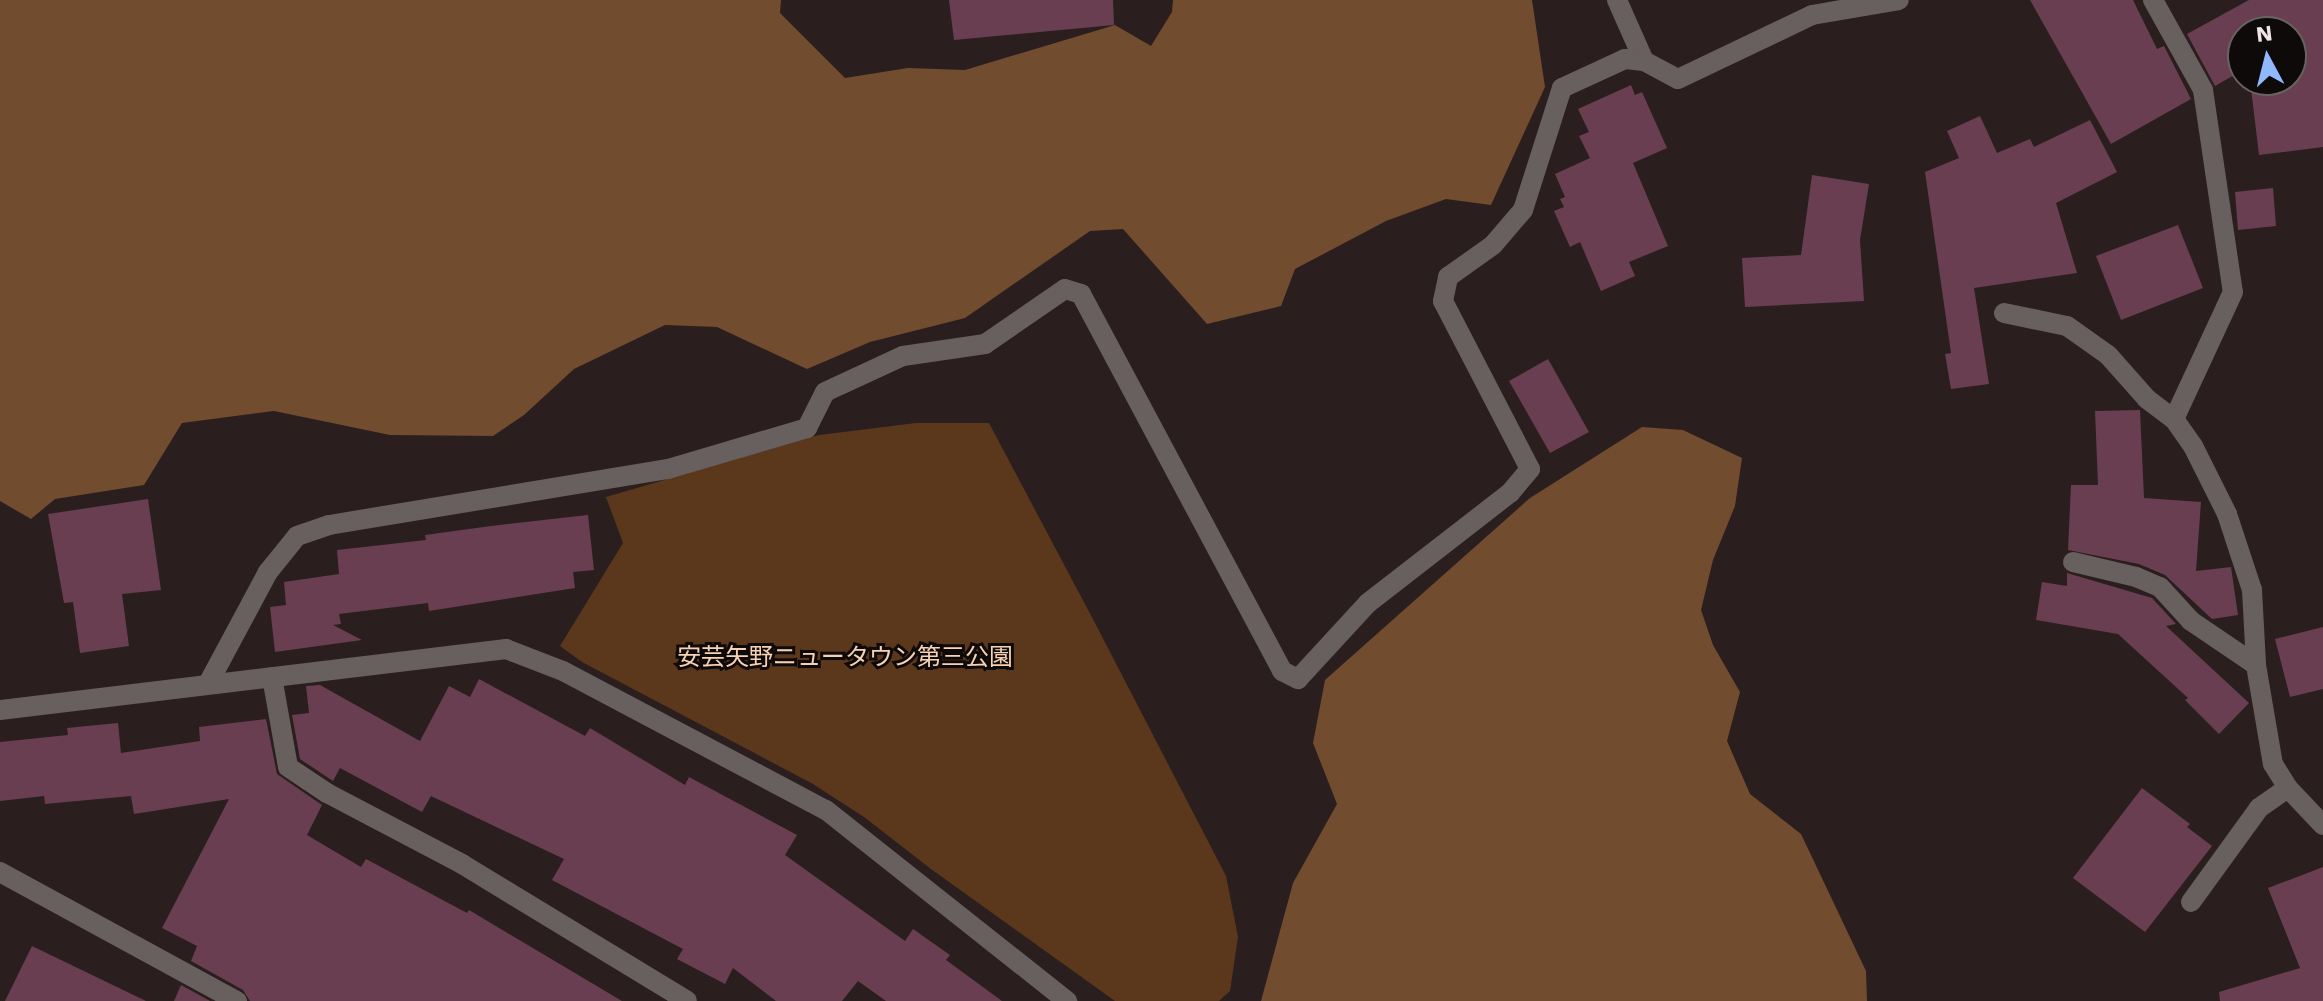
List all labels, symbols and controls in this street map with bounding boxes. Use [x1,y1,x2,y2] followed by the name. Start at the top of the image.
[2227,16,2307,96] north arrow
[2255,20,2274,47] text: N
[677,644,1013,672] park label: 安芸矢野ニュータウン第三公園

